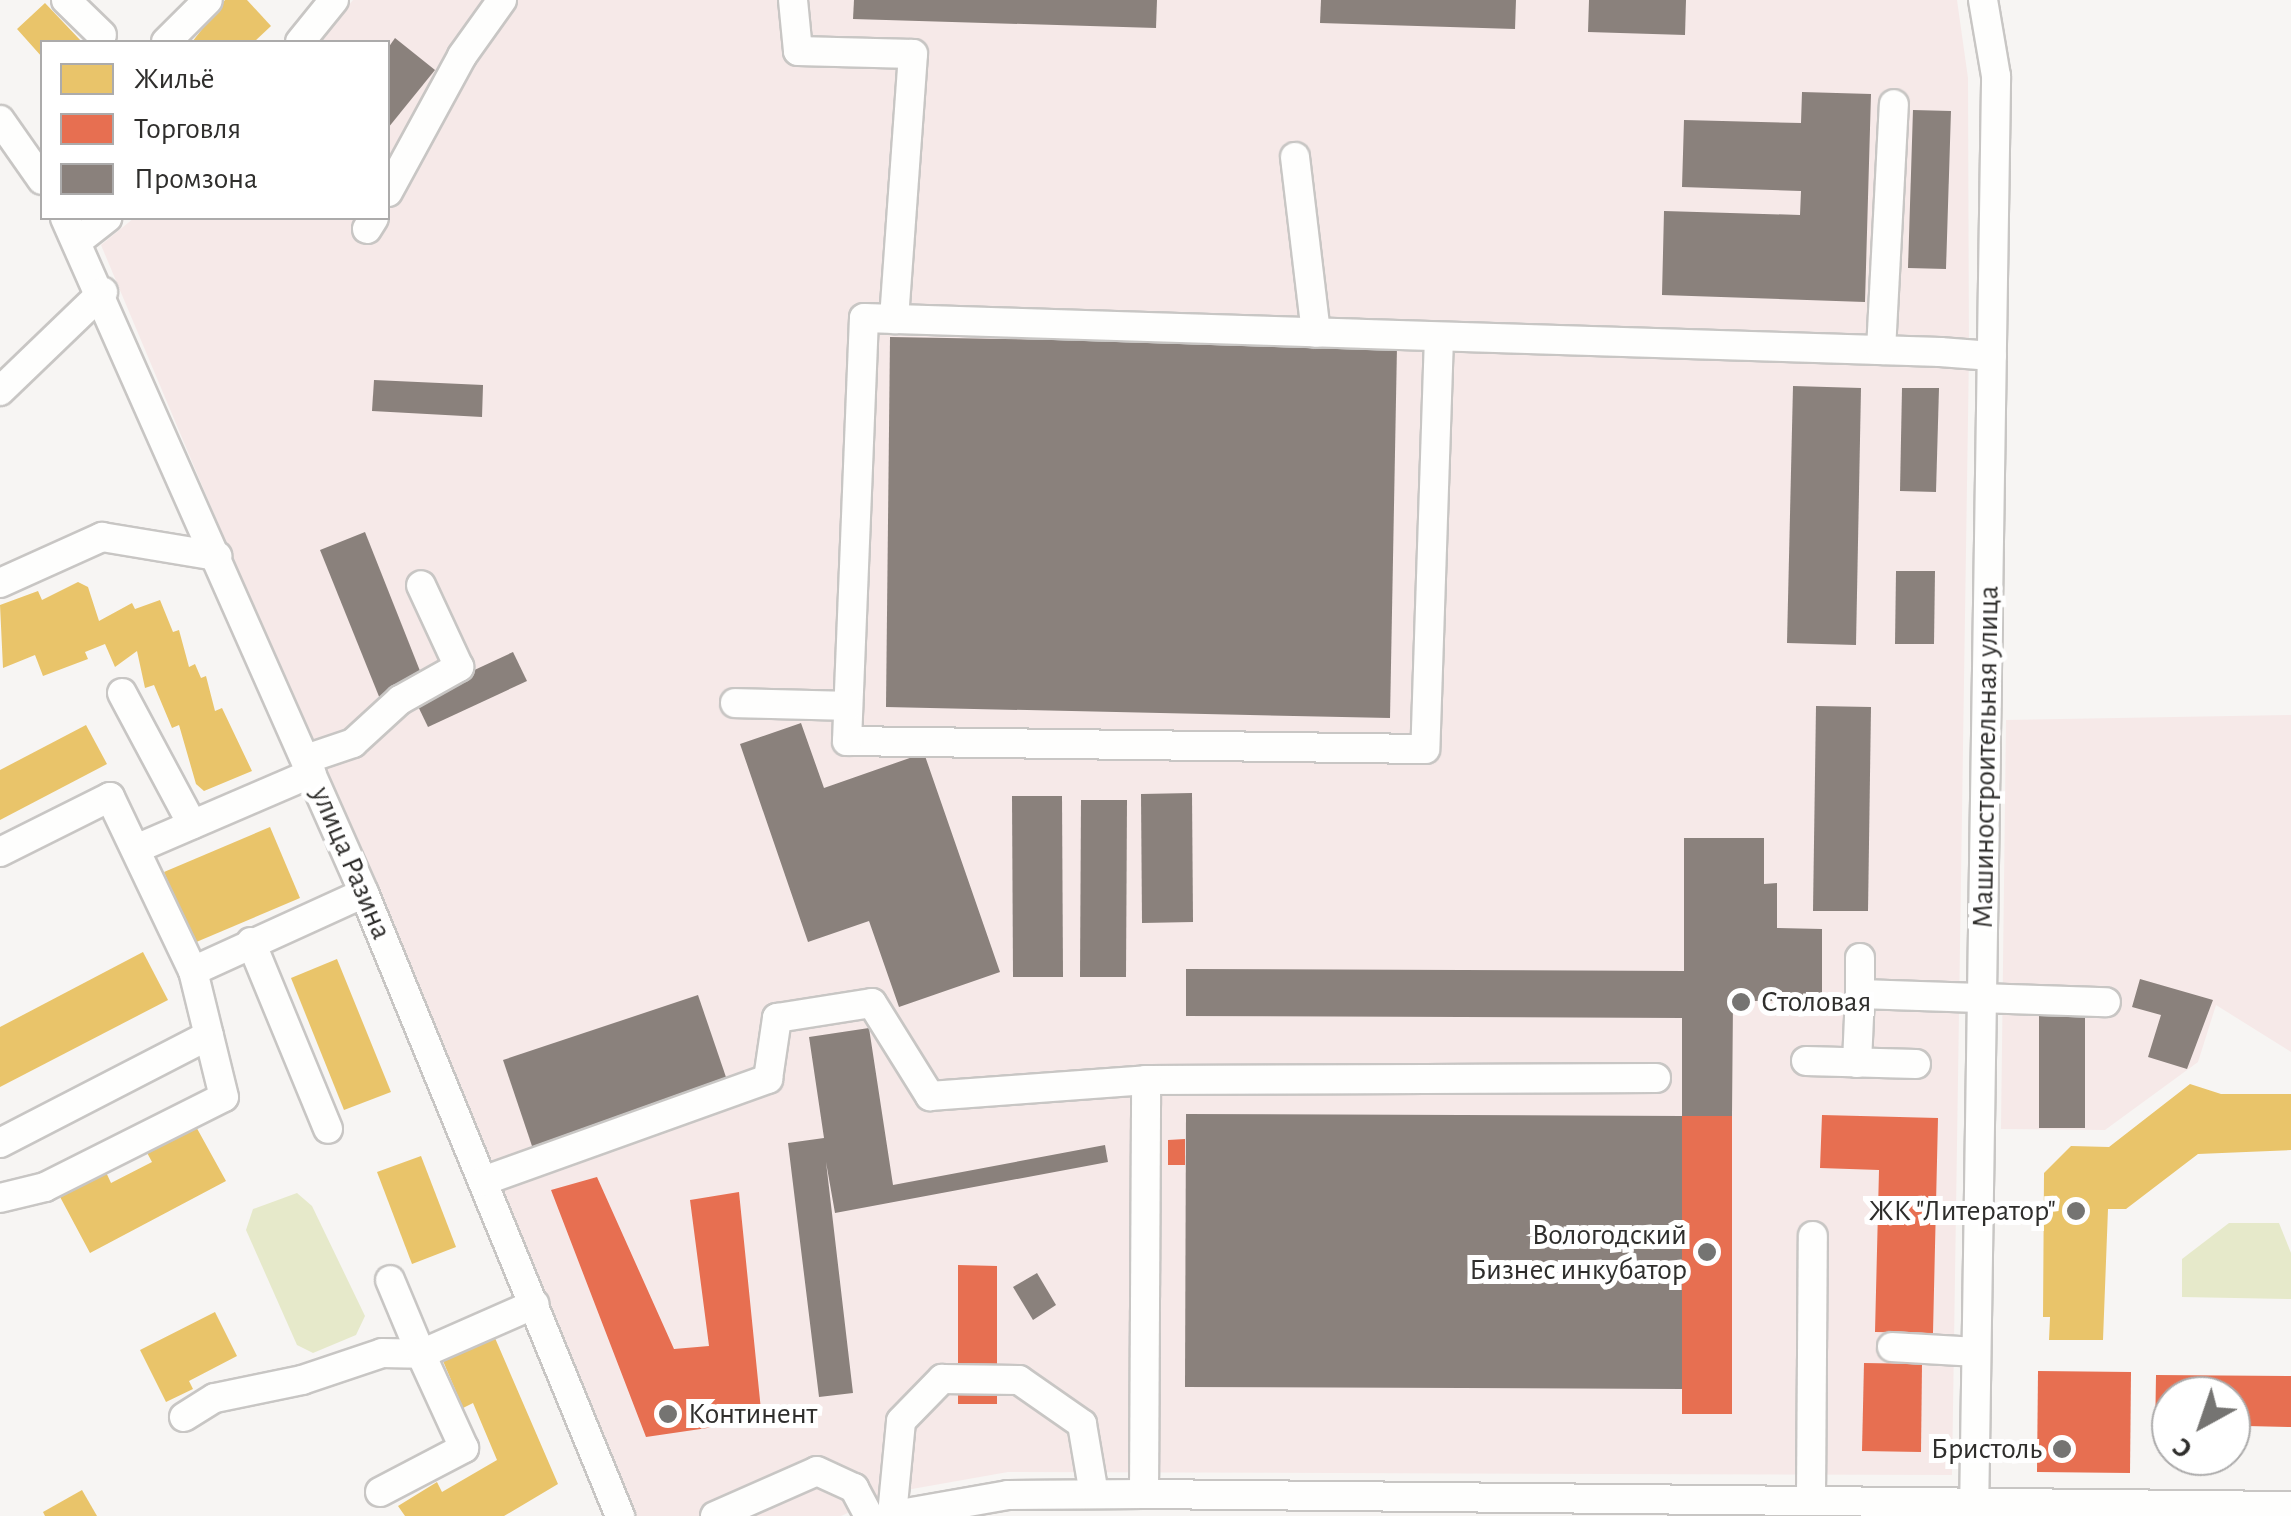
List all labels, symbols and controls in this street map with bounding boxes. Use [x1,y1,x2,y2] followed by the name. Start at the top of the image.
[40,40,390,220] legend
[134,64,215,94] text: Жильё
[134,114,241,144] text: Торговля
[134,164,258,194] text: Промзона
[1965,585,2007,929] street label: Машиностроительная улица
[303,781,399,945] street label: улица Разина
[1761,984,1871,1020] place label: Столовая
[1730,991,1752,1013] marker: Столовая
[1869,1193,2056,1229] place label: ЖК "Литератор"
[2065,1200,2087,1222] marker: ЖК "Литератор"
[1469,1217,1687,1288] place label: Вологодский Бизнес инкубатор
[1696,1241,1718,1263] marker: Вологодский Бизнес инкубатор
[2151,1376,2251,1476] north arrow
[688,1396,817,1432] place label: Континент
[657,1403,679,1425] marker: Континент
[1931,1431,2042,1467] place label: Бристоль
[2168,1432,2198,1463] text: С
[2051,1438,2073,1460] marker: Бристоль

